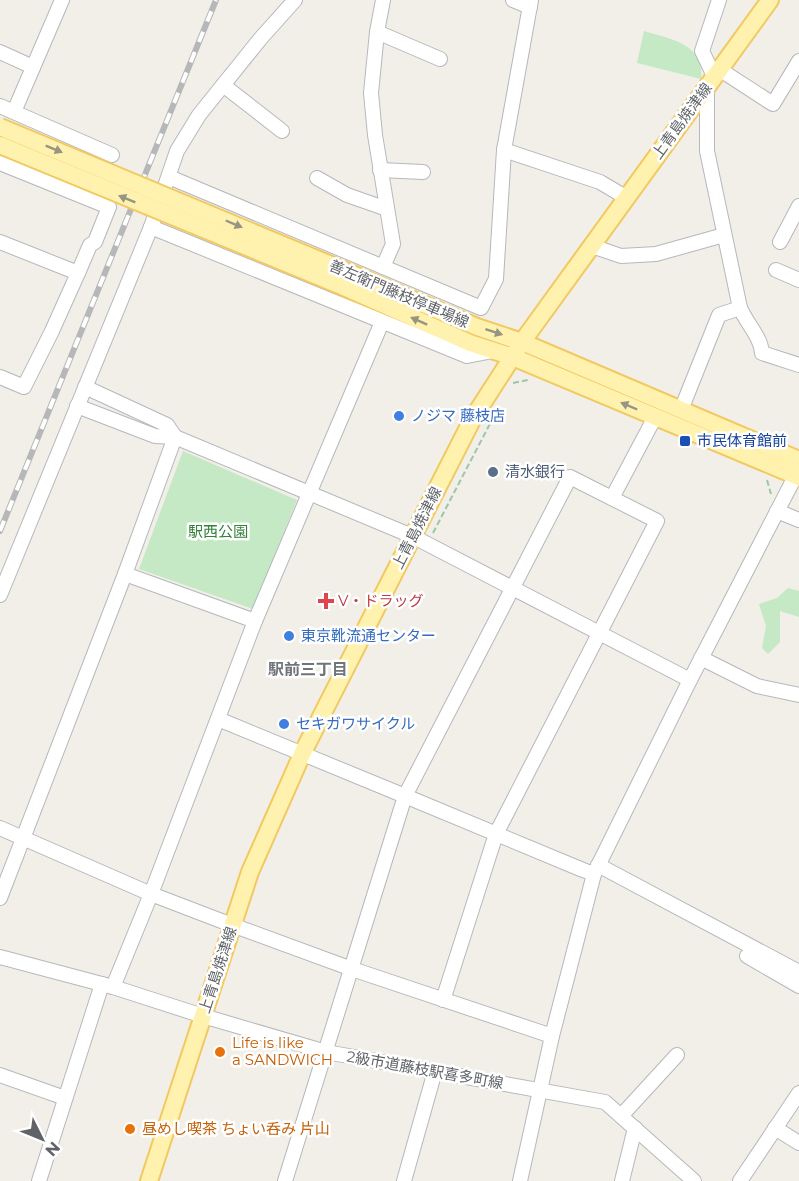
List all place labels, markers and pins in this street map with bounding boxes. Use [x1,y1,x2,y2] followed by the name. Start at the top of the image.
[411,406,505,425] place label: ノジマ 藤枝店
[392,409,406,423] marker: ノジマ 藤枝店
[697,431,787,450] place label: 市民体育館前
[678,434,692,448] marker: 市民体育館前
[505,462,565,481] place label: 清水銀行
[486,465,500,479] marker: 清水銀行
[338,591,423,610] place label: V・ドラッグ
[319,594,333,608] marker: V・ドラッグ
[301,626,436,645] place label: 東京靴流通センター
[282,629,296,643] marker: 東京靴流通センター
[296,714,415,733] place label: セキガワサイクル
[277,717,291,731] marker: セキガワサイクル
[232,1033,333,1069] place label: Life is like a SANDWICH
[213,1045,227,1059] marker: Life is like a SANDWICH
[142,1119,330,1138] place label: 昼めし喫茶 ちょい呑み 片山
[123,1122,137,1136] marker: 昼めし喫茶 ちょい呑み 片山

